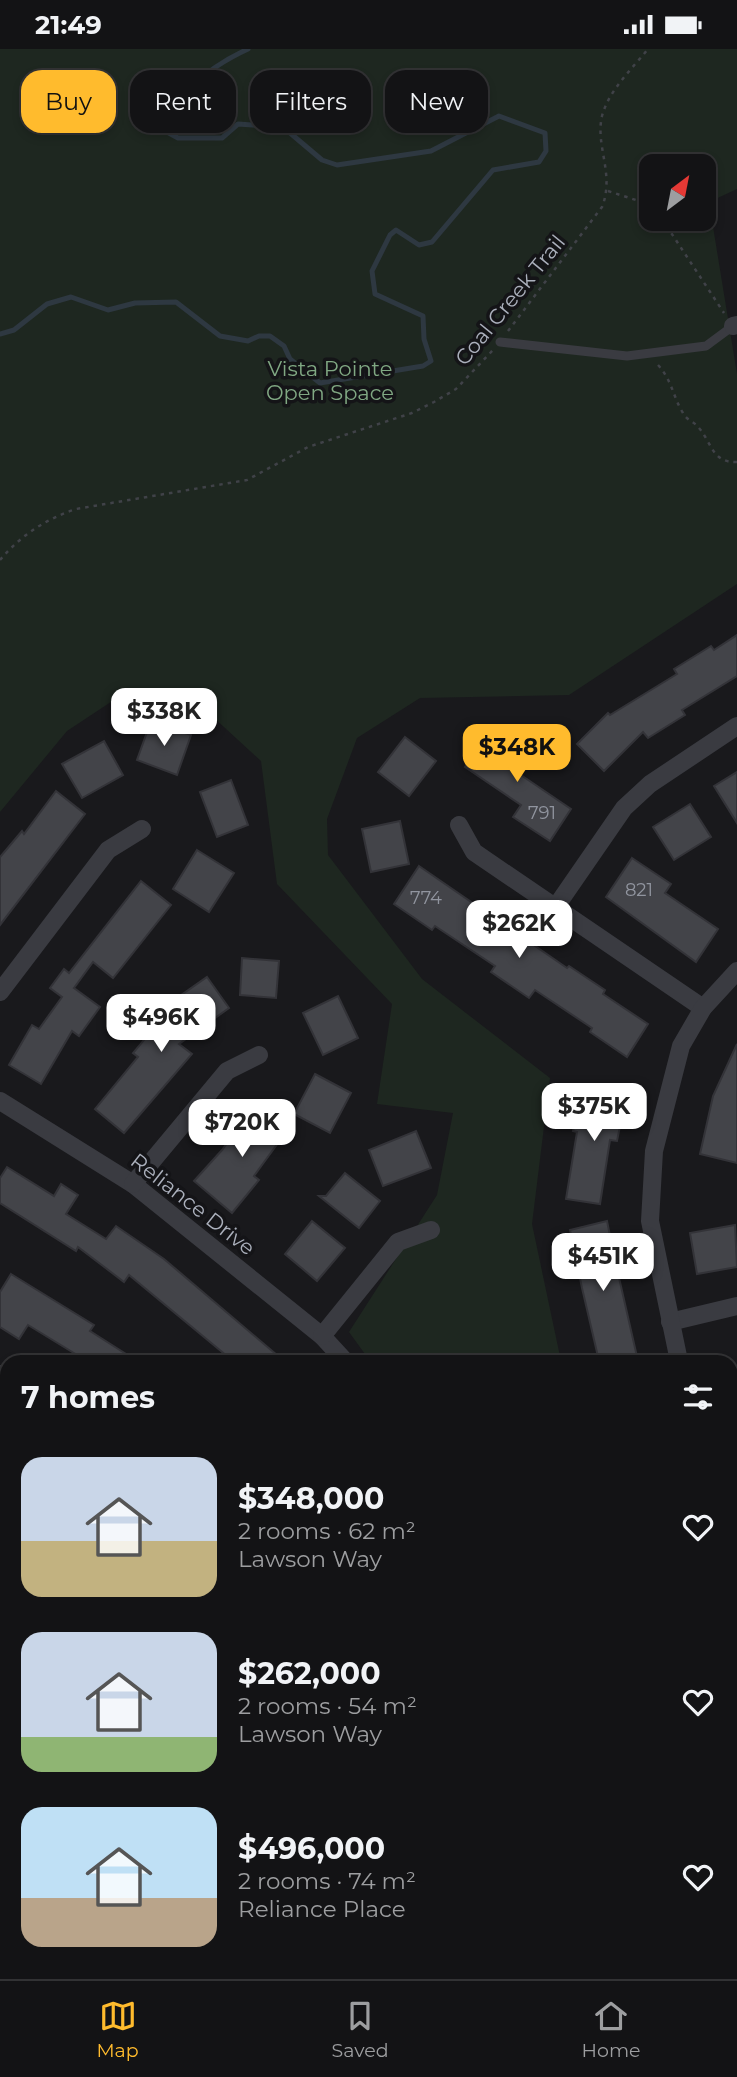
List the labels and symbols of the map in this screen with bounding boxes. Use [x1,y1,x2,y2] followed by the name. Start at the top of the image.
[639,154,716,231] north arrow
[450,230,570,370] street label: Coal Creek Trail
[266,356,394,405] park label: Vista Pointe Open Space
[115,689,213,748] pin: $338K
[468,725,566,784] pin: $348K
[528,802,556,824] house number: 791
[625,879,653,901] house number: 821
[410,887,442,909] house number: 774
[470,901,568,960] pin: $262K
[112,995,210,1054] pin: $496K
[545,1083,643,1143] pin: $375K
[193,1099,291,1159] pin: $720K
[126,1148,260,1260] street label: Reliance Drive
[554,1233,652,1293] pin: $451K

